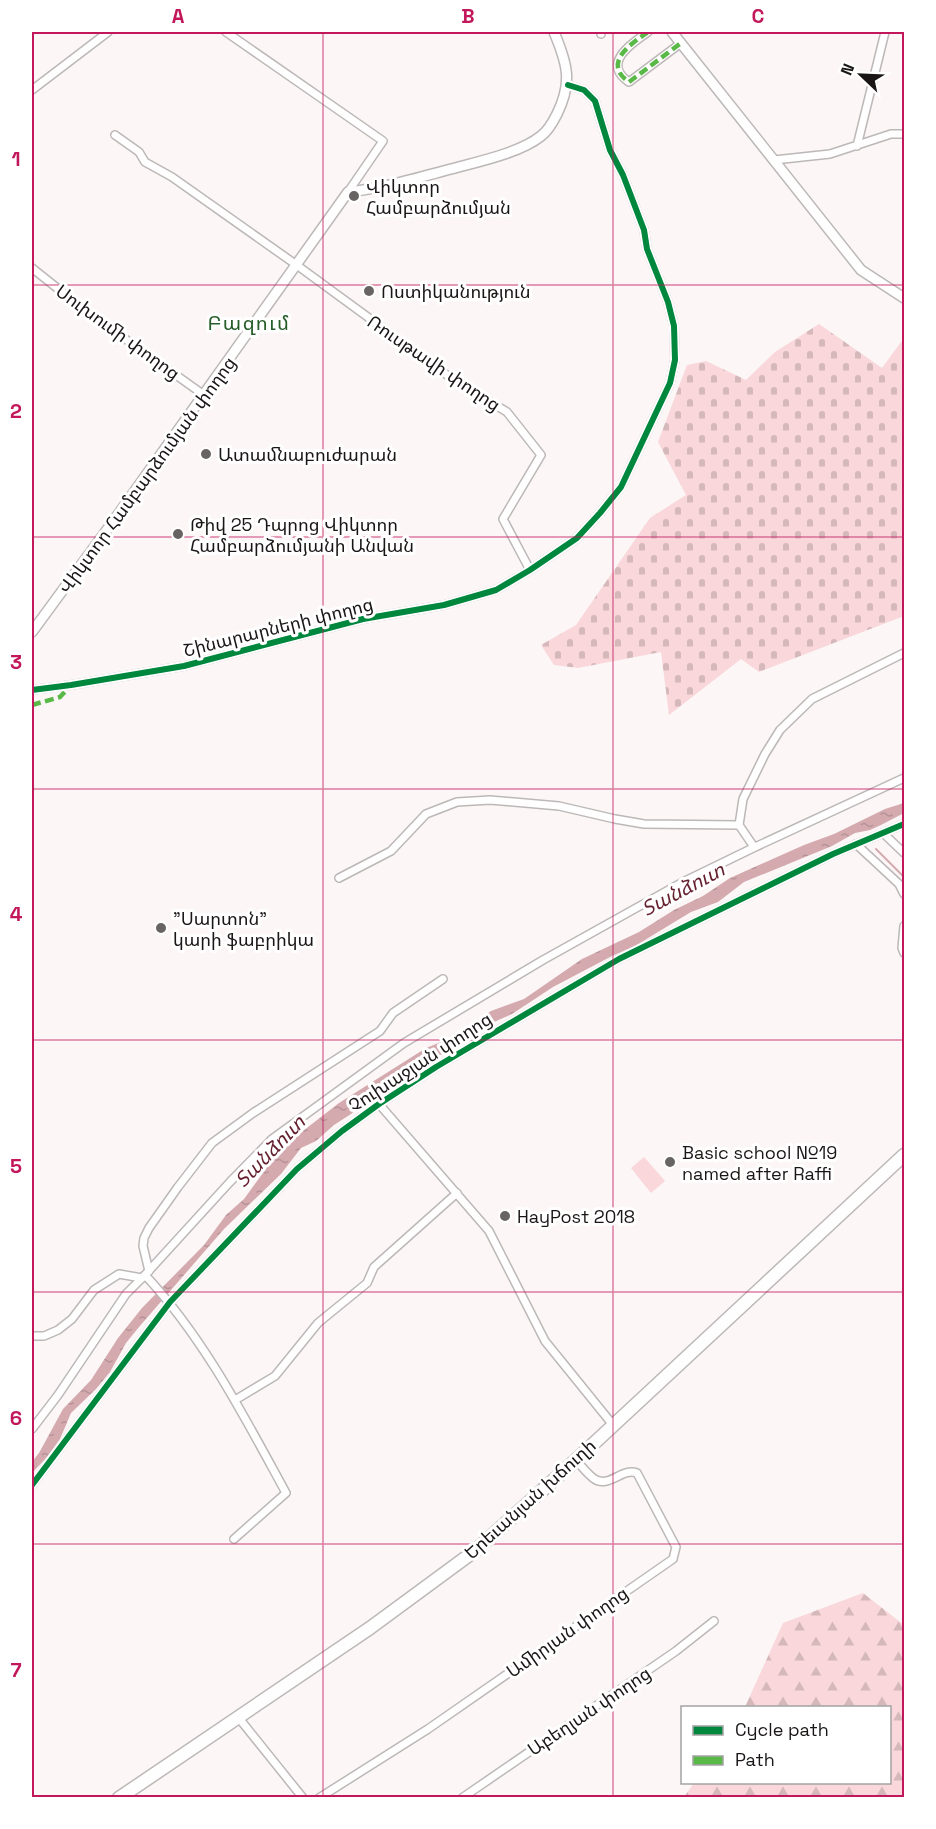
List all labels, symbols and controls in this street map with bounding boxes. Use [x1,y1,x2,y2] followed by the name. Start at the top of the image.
[172,3,185,29] text: A
[461,3,475,29] text: B
[752,3,765,29] text: C
[831,45,891,105] north arrow
[836,60,859,78] text: N
[11,146,21,172] text: 1
[366,175,511,219] place label: Վիկտոր Համբարձումյան
[347,189,361,203] marker: Վիկտոր Համբարձումյան
[51,279,185,385] street label: Սուխումի փողոց
[381,280,531,303] place label: Ոստիկանություն
[362,284,376,298] marker: Ոստիկանություն
[207,310,291,336] district label: Բազում
[363,310,505,416] street label: Ռուսթավի փողոց
[53,352,241,598] street label: Վիկտոր Համբարձումյան փողոց
[10,398,22,424] text: 2
[218,443,397,466] place label: Ատամնաբուժարան
[199,447,213,461] marker: Ատամնաբուժարան
[190,513,414,557] place label: Թիվ 25 Դպրոց Վիկտոր Համբարձումյանի Անվան
[171,527,185,541] marker: Թիվ 25 Դպրոց Վիկտոր Համբարձումյանի Անվան
[181,592,375,662] street label: Շինարարների փողոց
[10,649,22,675] text: 3
[637,856,729,922] water label: Տանձուտ
[10,901,23,927] text: 4
[173,907,314,951] place label: "Սարտոն" կարի ֆաբրիկա
[154,921,168,935] marker: "Սարտոն" կարի ֆաբրիկա
[344,1007,496,1117] street label: Չուխաջյան փողոց
[229,1109,311,1193] water label: Տանձուտ
[682,1141,837,1185] place label: Basic school №19 named after Raffi
[10,1153,22,1179] text: 5
[663,1155,677,1169] marker: Basic school №19 named after Raffi
[517,1205,635,1228] place label: HayPost 2018
[498,1209,512,1223] marker: HayPost 2018
[10,1405,22,1431] text: 6
[459,1434,601,1564] street label: Երեւանյան խճուղի
[502,1581,632,1683] street label: Ամիրյան փողոց
[10,1657,22,1683] text: 7
[523,1661,655,1761] street label: Աբեղյան փողոց
[681,1706,891,1784] legend
[735,1718,829,1741] text: Cycle path
[735,1748,775,1771] text: Path

